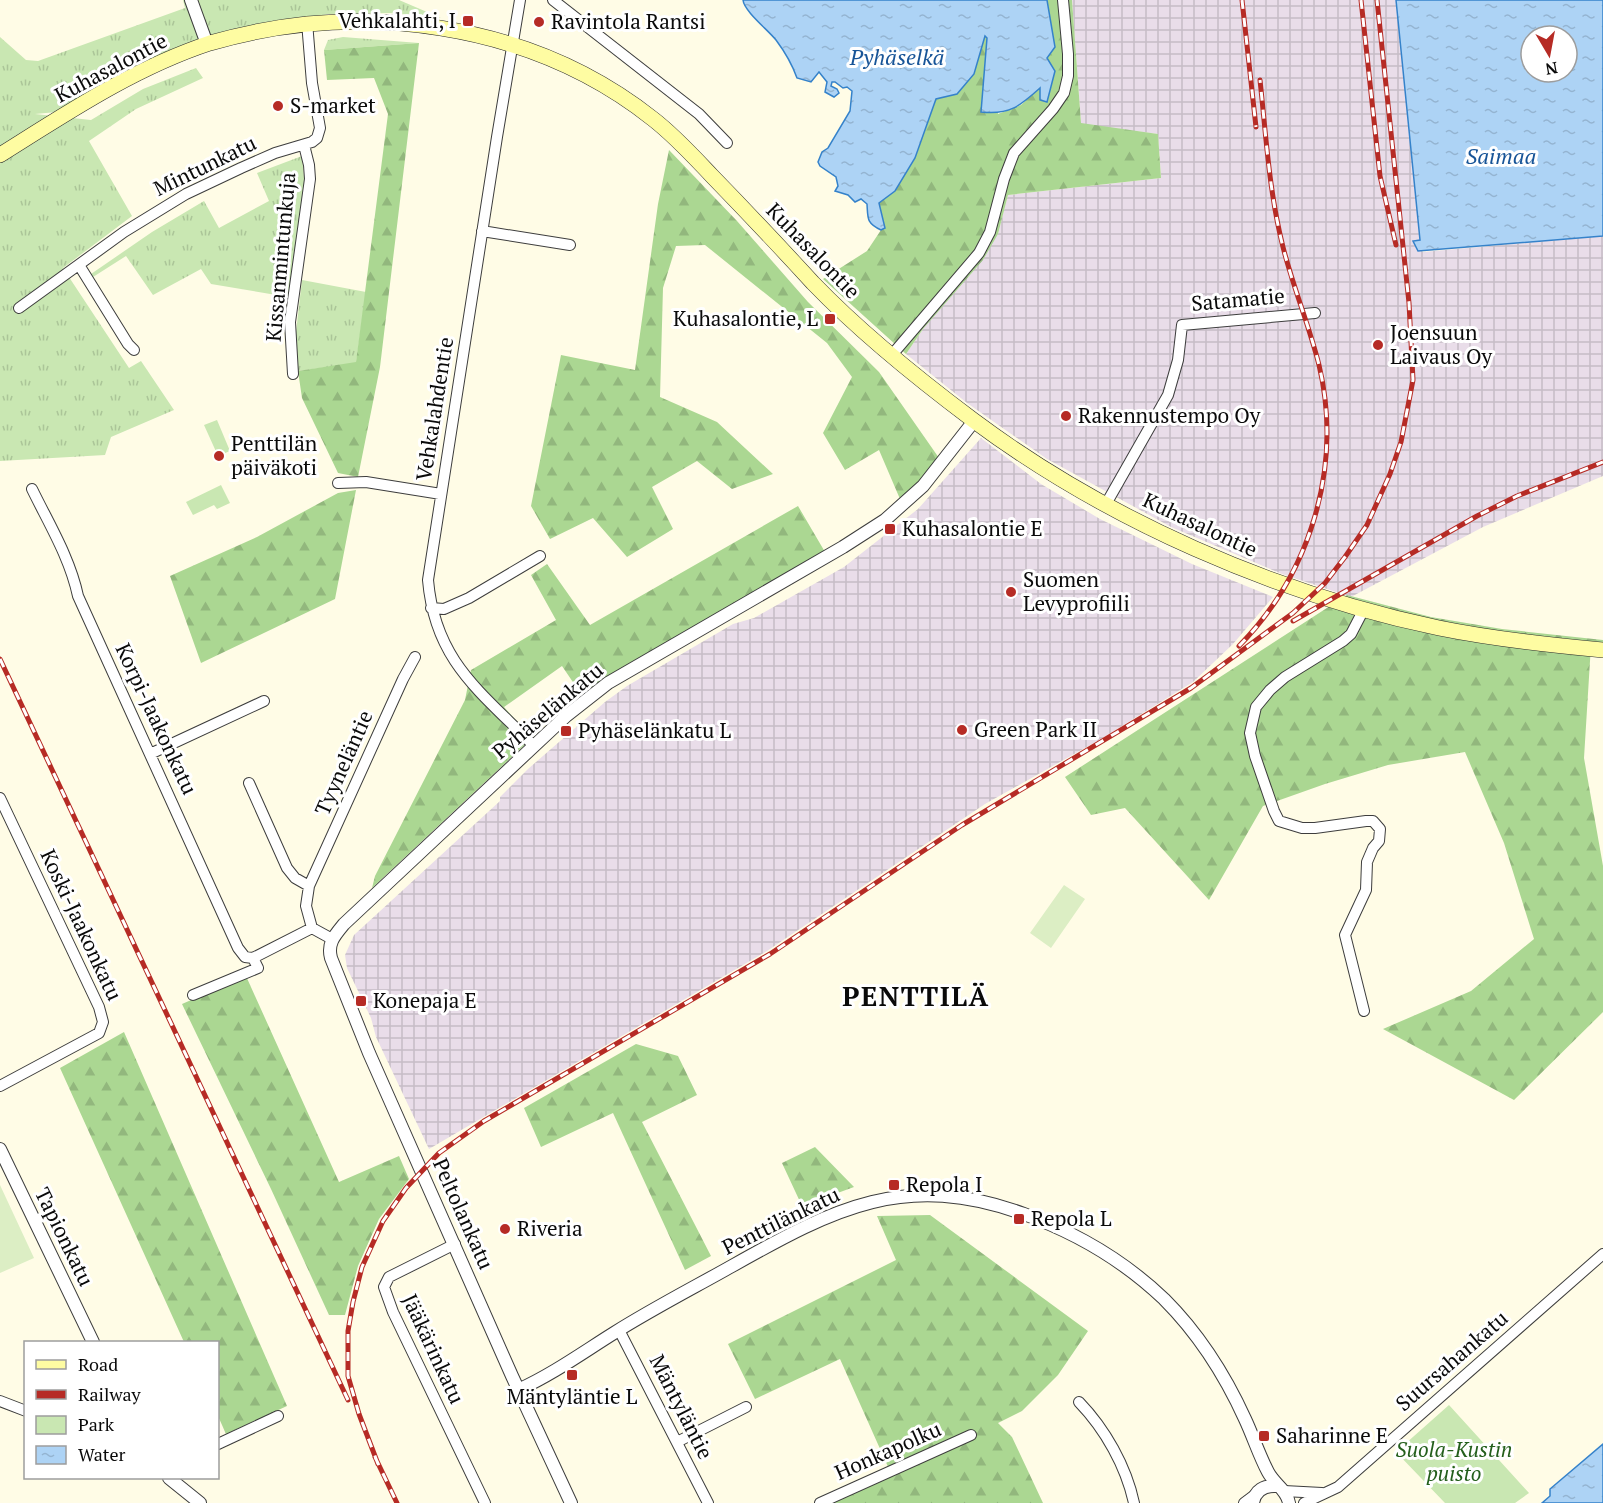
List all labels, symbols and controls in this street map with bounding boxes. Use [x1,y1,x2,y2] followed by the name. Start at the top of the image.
[338,6,456,34] place label: Vehkalahti, I
[551,7,706,35] place label: Ravintola Rantsi
[461,14,475,28] marker: Vehkalahti, I
[532,15,546,29] marker: Ravintola Rantsi
[1519,24,1579,84] north arrow
[50,26,172,108] street label: Kuhasalontie
[849,42,944,71] water label: Pyhäselkä
[1544,57,1559,81] text: N
[290,91,376,119] place label: S-market
[271,99,285,113] marker: S-market
[149,128,260,202] street label: Mintunkatu
[1466,141,1536,170] water label: Saimaa
[259,171,301,343] street label: Kissanmintunkuja
[761,196,867,304] street label: Kuhasalontie
[1190,281,1286,317] street label: Satamatie
[673,304,818,332] place label: Kuhasalontie, L
[823,312,837,326] marker: Kuhasalontie, L
[1390,318,1492,370] place label: Joensuun Laivaus Oy
[409,335,459,483] street label: Vehkalahdentie
[1371,338,1385,352] marker: Joensuun Laivaus Oy
[1078,401,1261,429] place label: Rakennustempo Oy
[1059,409,1073,423] marker: Rakennustempo Oy
[231,429,318,481] place label: Penttilän päiväkoti
[212,449,226,463] marker: Penttilän päiväkoti
[1139,485,1262,563] street label: Kuhasalontie
[902,514,1043,542] place label: Kuhasalontie E
[883,522,897,536] marker: Kuhasalontie E
[1023,565,1130,617] place label: Suomen Levyprofiili
[1004,585,1018,599] marker: Suomen Levyprofiili
[110,638,204,799] street label: Korpi-Jaakonkatu
[486,656,609,765] street label: Pyhäselänkatu
[308,706,379,819] street label: Tyyneläntie
[974,715,1097,743] place label: Green Park II
[578,716,731,744] place label: Pyhäselänkatu L
[955,723,969,737] marker: Green Park II
[559,724,573,738] marker: Pyhäselänkatu L
[35,844,129,1005] street label: Koski-Jaakonkatu
[842,978,990,1014] district label: PENTTILÄ
[373,986,477,1014] place label: Konepaja E
[354,994,368,1008] marker: Konepaja E
[427,1154,501,1274] street label: Peltolankatu
[906,1170,982,1198] place label: Repola I
[887,1178,901,1192] marker: Repola I
[717,1180,844,1261] street label: Penttilänkatu
[29,1183,101,1291] street label: Tapionkatu
[1031,1204,1112,1232] place label: Repola L
[1012,1212,1026,1226] marker: Repola L
[517,1214,583,1242] place label: Riveria
[498,1222,512,1236] marker: Riveria
[396,1289,472,1408] street label: Jääkärinkatu
[1389,1304,1513,1417] street label: Suursahankatu
[24,1341,219,1479] legend
[644,1350,720,1464] street label: Mäntyläntie
[78,1352,118,1376] text: Road
[565,1368,579,1382] marker: Mäntyläntie L
[78,1382,142,1406] text: Railway
[507,1382,638,1410] place label: Mäntyläntie L
[78,1412,115,1436] text: Park
[830,1414,945,1486] street label: Honkapolku
[1276,1421,1388,1449] place label: Saharinne E
[1257,1429,1271,1443] marker: Saharinne E
[1396,1435,1512,1487] park label: Suola-Kustin puisto
[78,1442,125,1466] text: Water

